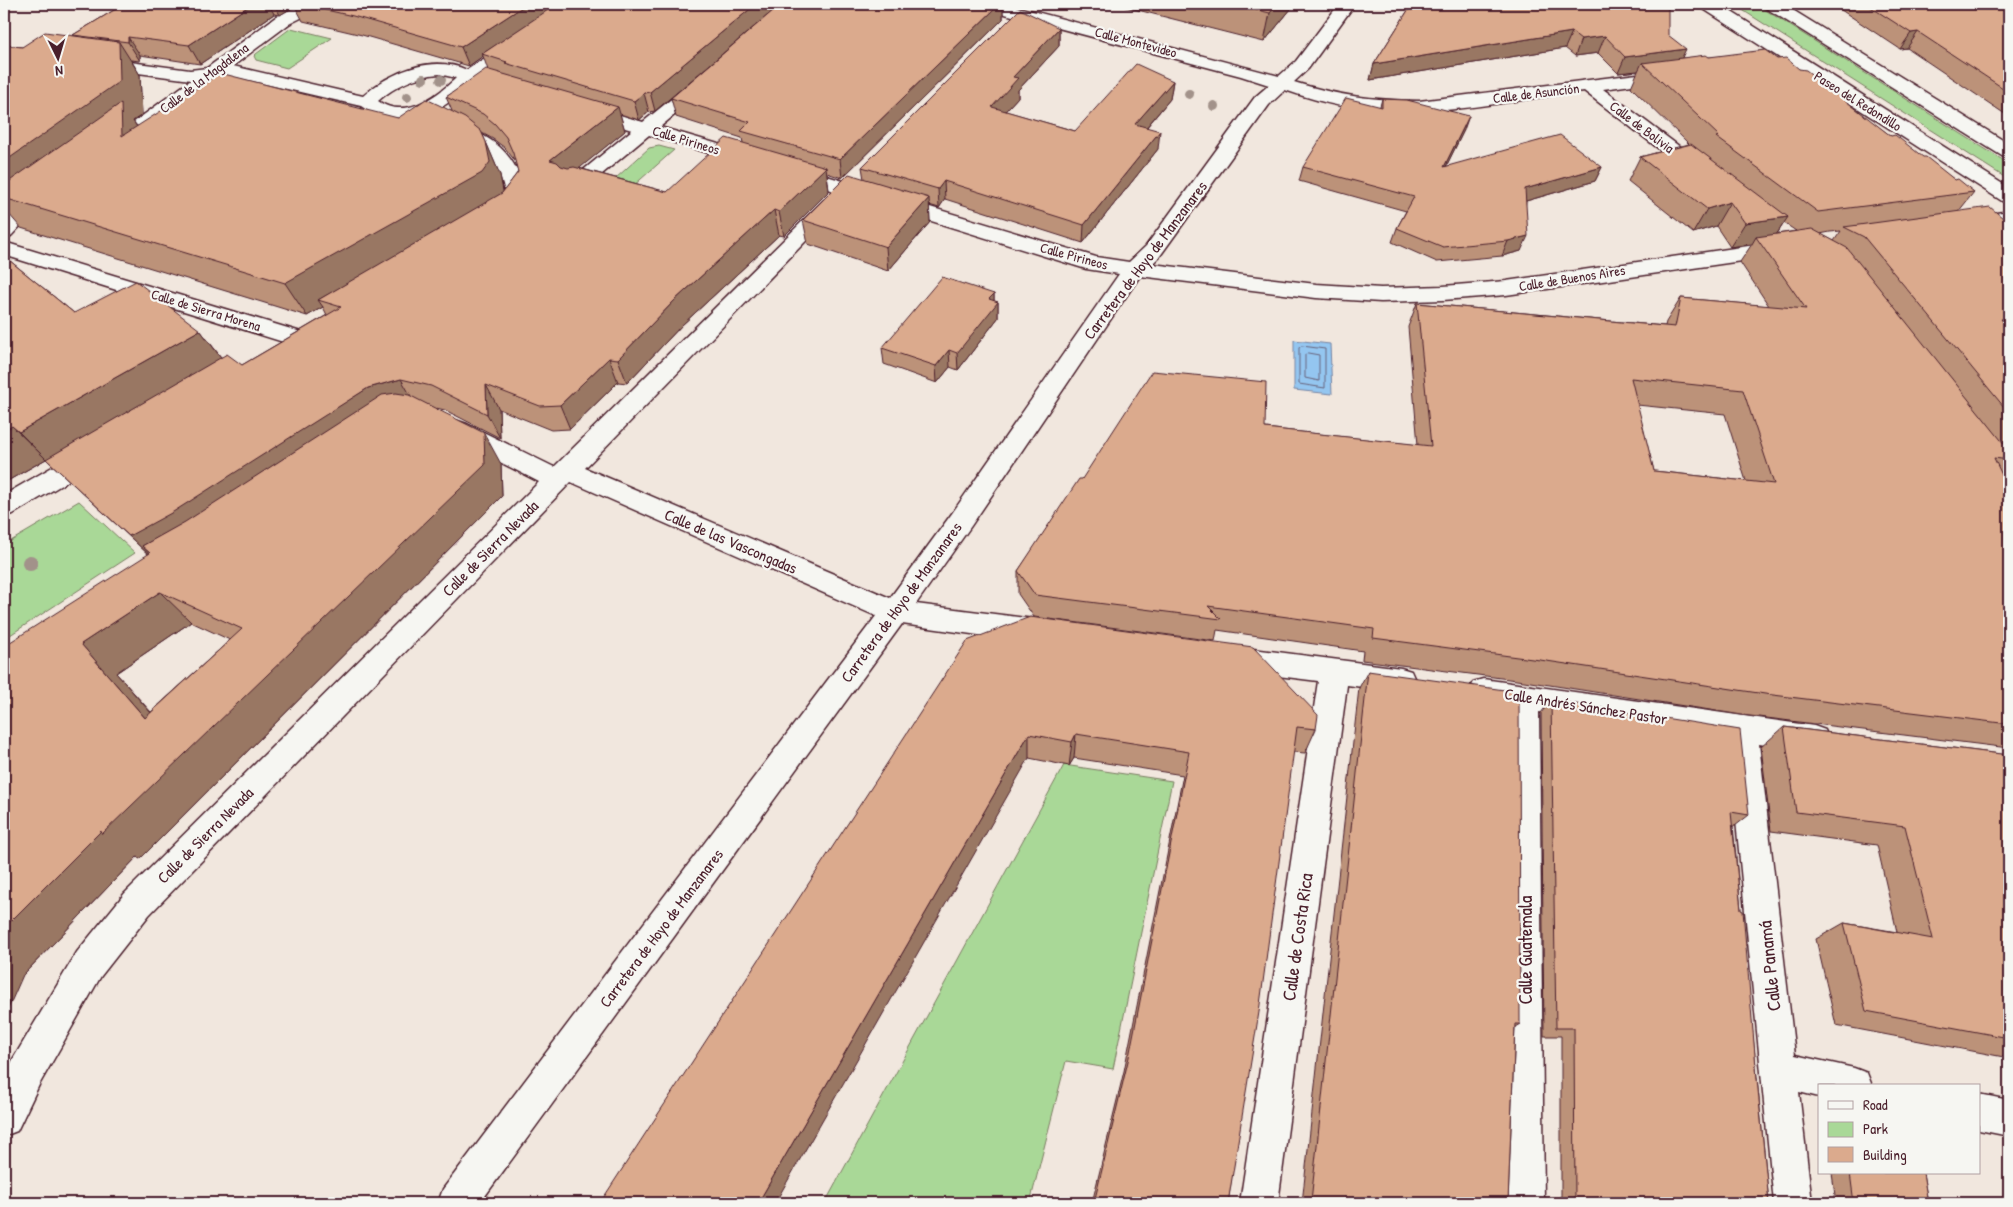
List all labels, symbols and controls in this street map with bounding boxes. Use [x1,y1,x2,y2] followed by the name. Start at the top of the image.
[1093,21,1180,62] street label: Calle Montevideo
[32,32,82,82] north arrow
[155,38,253,118] street label: Calle de la Magdalena
[54,62,64,81] text: N
[1811,66,1906,135] street label: Paseo del Redondillo
[1492,78,1580,107] street label: Calle de Asunción
[1606,96,1679,157] street label: Calle de Bolivia
[650,120,722,159] street label: Calle Pirineos
[1078,176,1212,344] street label: Carretera de Hoyo de Manzanares
[1038,237,1110,274] street label: Calle Pirineos
[1517,260,1626,295] street label: Calle de Buenos Aires
[149,284,264,335] street label: Calle de Sierra Morena
[437,495,543,601] street label: Calle de Sierra Nevada
[661,503,801,579] street label: Calle de las Vascongadas
[835,517,967,687] street label: Carretera de Hoyo de Manzanares
[1503,682,1669,730] street label: Calle Andrés Sánchez Pastor
[152,782,258,888] street label: Calle de Sierra Nevada
[594,844,728,1012] street label: Carretera de Hoyo de Manzanares
[1275,871,1319,1003] street label: Calle de Costa Rica
[1512,895,1538,1005] street label: Calle Guatemala
[1751,919,1787,1013] street label: Calle Panamá
[1818,1084,1980,1174] legend
[1863,1094,1888,1115] text: Road
[1863,1118,1888,1139] text: Park
[1863,1144,1907,1165] text: Building

